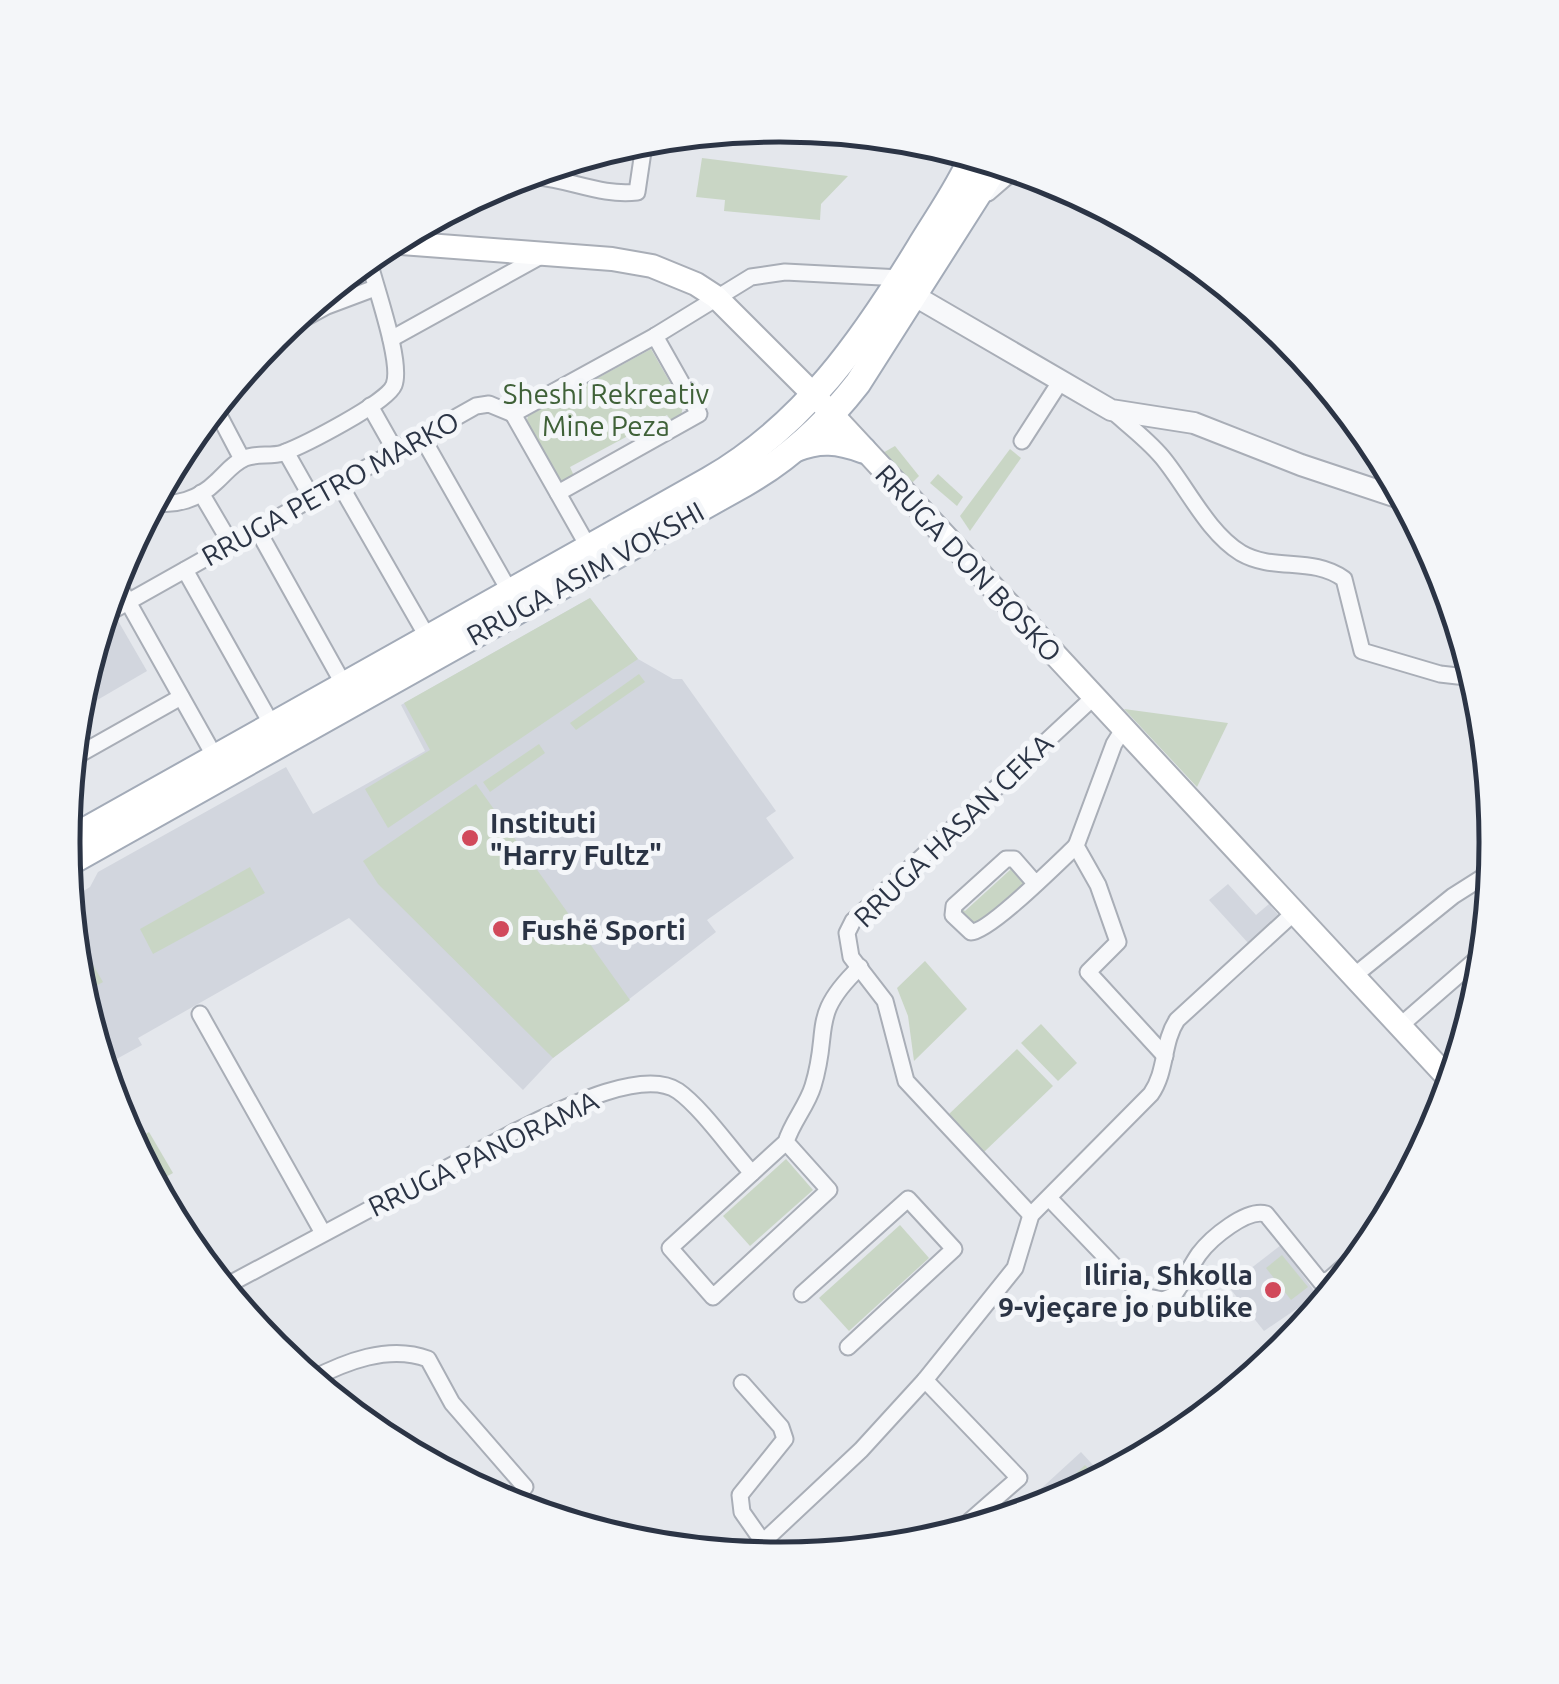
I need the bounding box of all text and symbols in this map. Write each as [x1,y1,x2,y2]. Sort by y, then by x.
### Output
park label: Sheshi Rekreativ Mine Peza [503,378,709,441]
street label: RRUGA PETRO MARKO [196,404,464,572]
street label: RRUGA DON BOSKO [870,458,1068,668]
street label: RRUGA ASIM VOKSHI [461,495,709,651]
street label: RRUGA HASAN CEKA [847,727,1059,933]
place label: Instituti "Harry Fultz" [490,807,662,870]
marker: Instituti "Harry Fultz" [459,827,481,849]
place label: Fushë Sporti [521,914,686,945]
marker: Fushë Sporti [490,918,512,940]
street label: RRUGA PANORAMA [363,1084,603,1222]
place label: Iliria, Shkolla 9-vjeçare jo publike [998,1259,1253,1323]
marker: Iliria, Shkolla 9-vjeçare jo publike [1262,1279,1284,1301]

